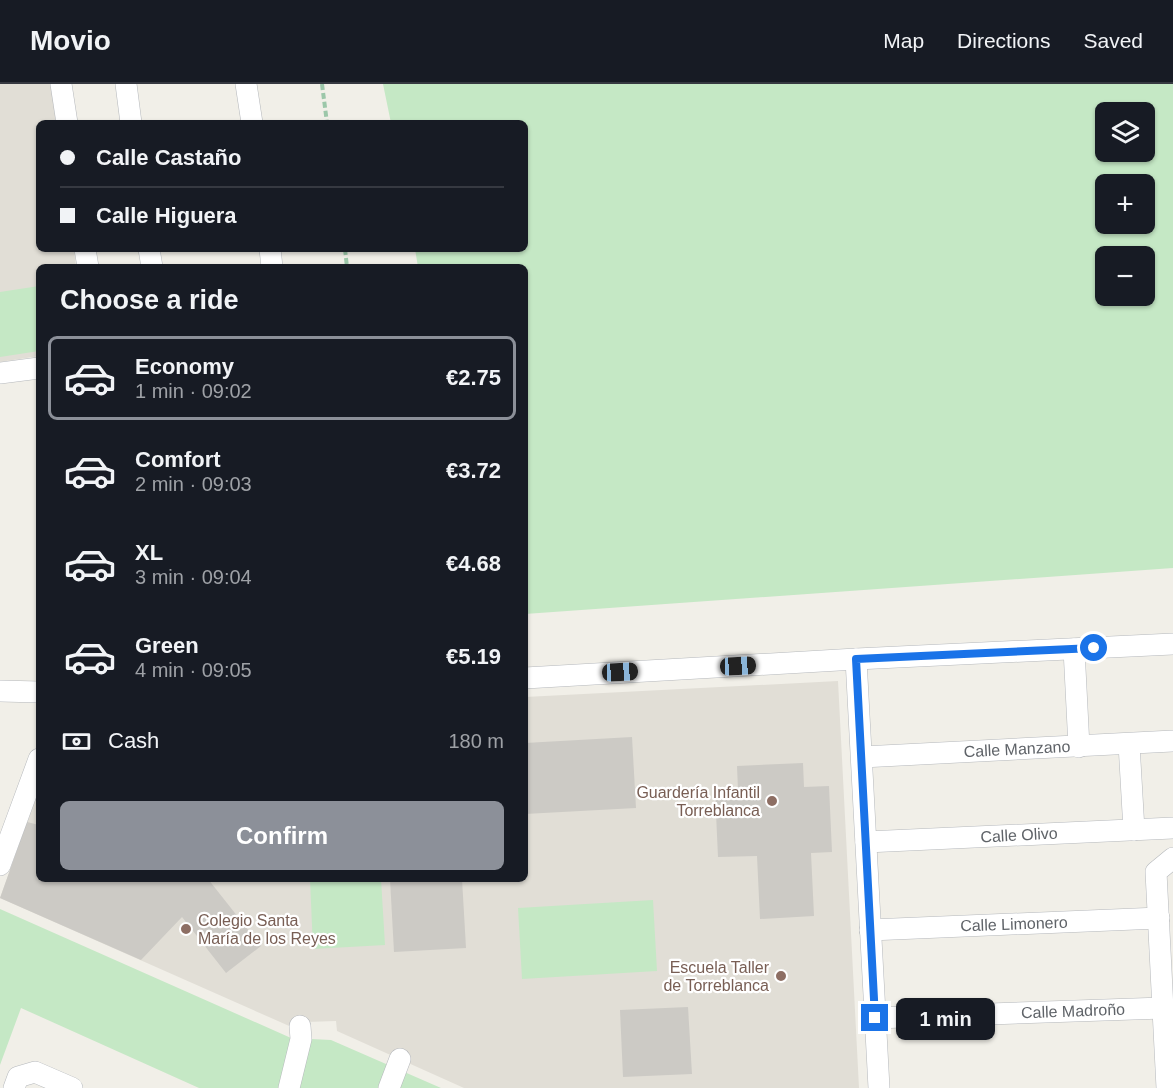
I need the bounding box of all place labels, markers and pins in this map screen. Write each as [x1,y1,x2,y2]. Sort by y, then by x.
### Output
place label: Guardería Infantil Torreblanca [636,784,760,819]
marker: Guardería Infantil Torreblanca [765,794,779,808]
place label: Colegio Santa María de los Reyes [198,912,336,947]
marker: Colegio Santa María de los Reyes [179,922,193,936]
place label: Escuela Taller de Torreblanca [663,959,770,994]
marker: Escuela Taller de Torreblanca [774,969,788,983]

